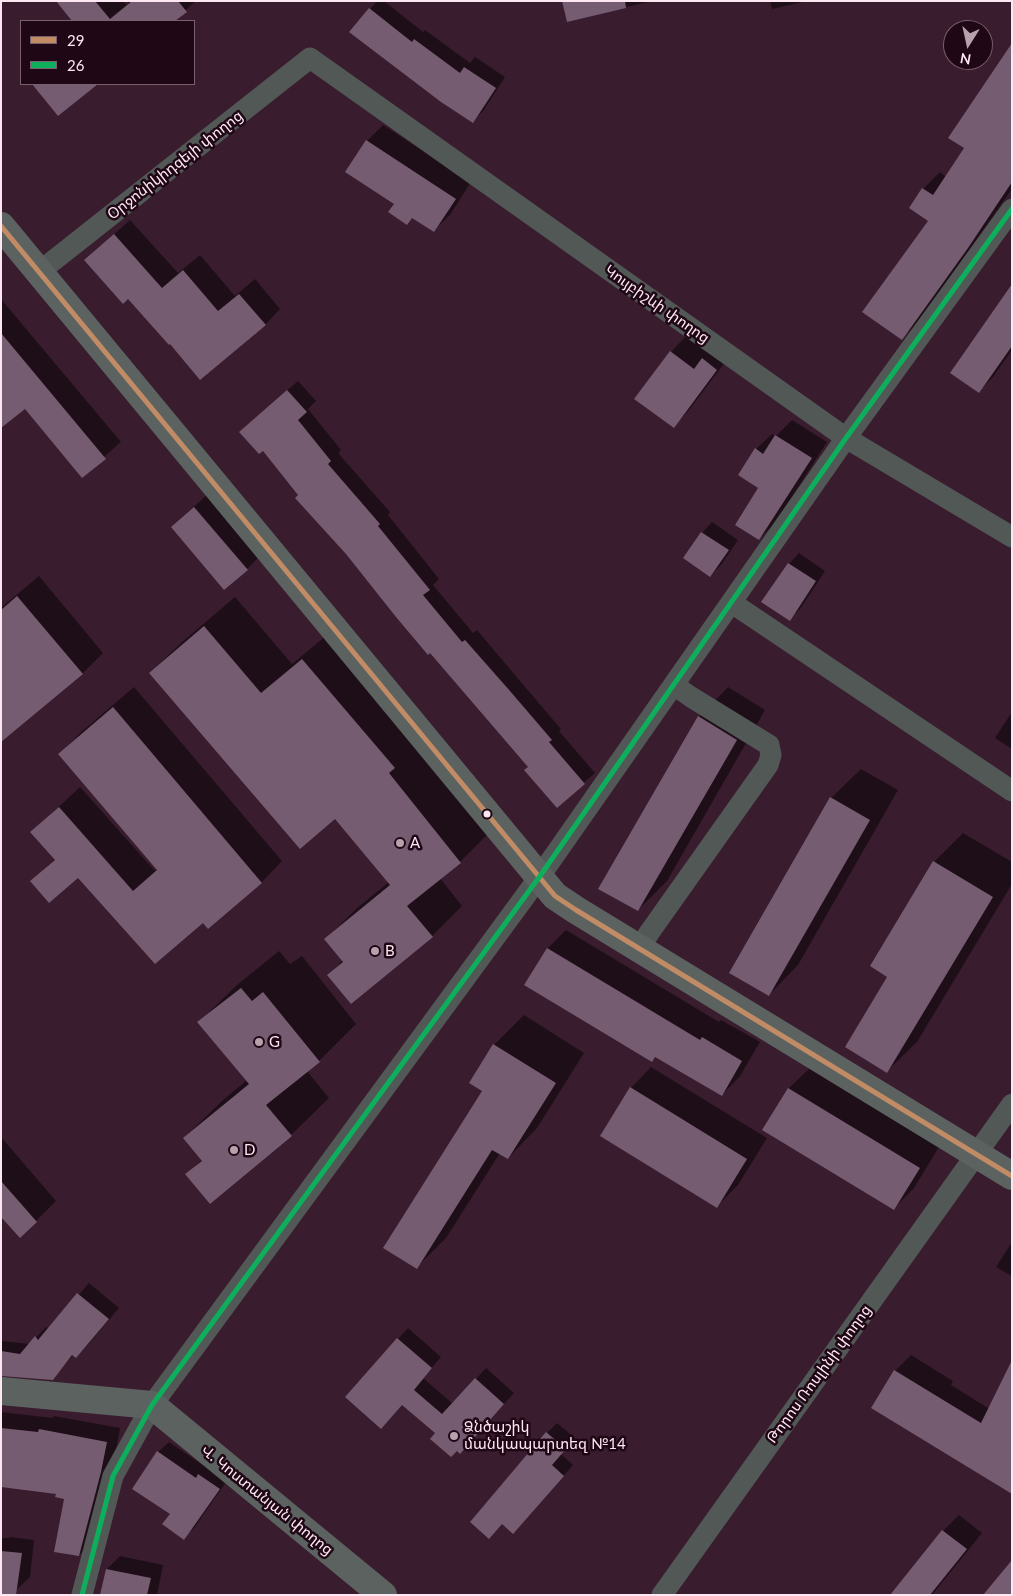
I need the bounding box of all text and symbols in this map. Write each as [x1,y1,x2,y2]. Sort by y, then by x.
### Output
legend [20,20,195,85]
north arrow [943,20,993,70]
text: 29 [67,31,84,49]
text: N [959,50,972,69]
text: 26 [67,56,84,74]
street label: Օրջոնիկիդզեյի փողոց [104,107,246,223]
street label: Կույբիշևի փողոց [601,261,713,347]
unlabelled marker [482,809,492,819]
place label: A [410,834,420,852]
marker: A [394,837,406,849]
place label: B [385,942,395,960]
marker: B [369,945,381,957]
place label: G [269,1033,280,1051]
marker: G [253,1036,265,1048]
place label: D [244,1141,255,1159]
marker: D [228,1144,240,1156]
street label: Թորոս Ռոսլինի փողոց [763,1301,875,1447]
place label: Ձնծաշիկ մանկապարտեզ №14 [464,1418,626,1453]
marker: Ձնծաշիկ մանկապարտեզ №14 [448,1430,460,1442]
street label: Վ. Կոստանյան փողոց [197,1441,337,1559]

